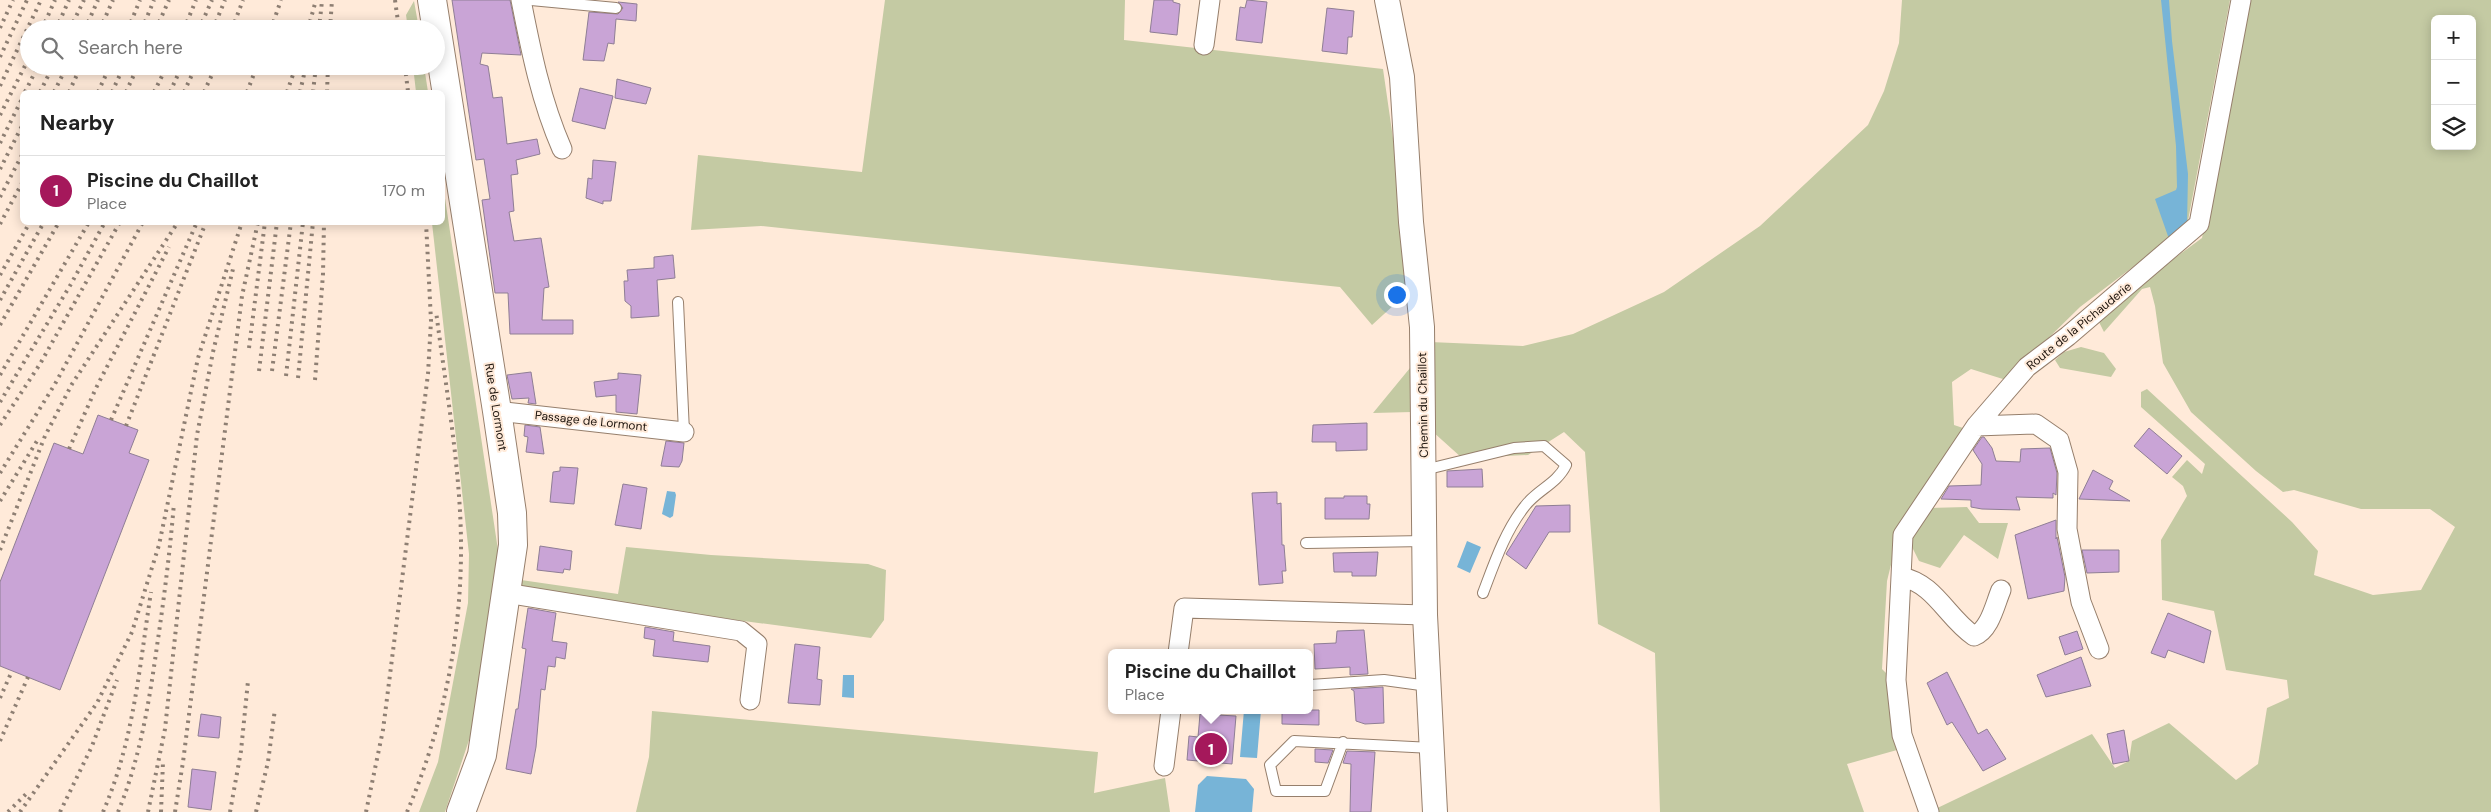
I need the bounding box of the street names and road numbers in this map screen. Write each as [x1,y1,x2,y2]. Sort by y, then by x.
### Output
street label: Route de la Pichauderie [2023,279,2135,373]
street label: Chemin du Chaillot [1414,352,1432,458]
street label: Rue de Lormont [481,362,511,452]
street label: Passage de Lormont [534,407,648,435]

